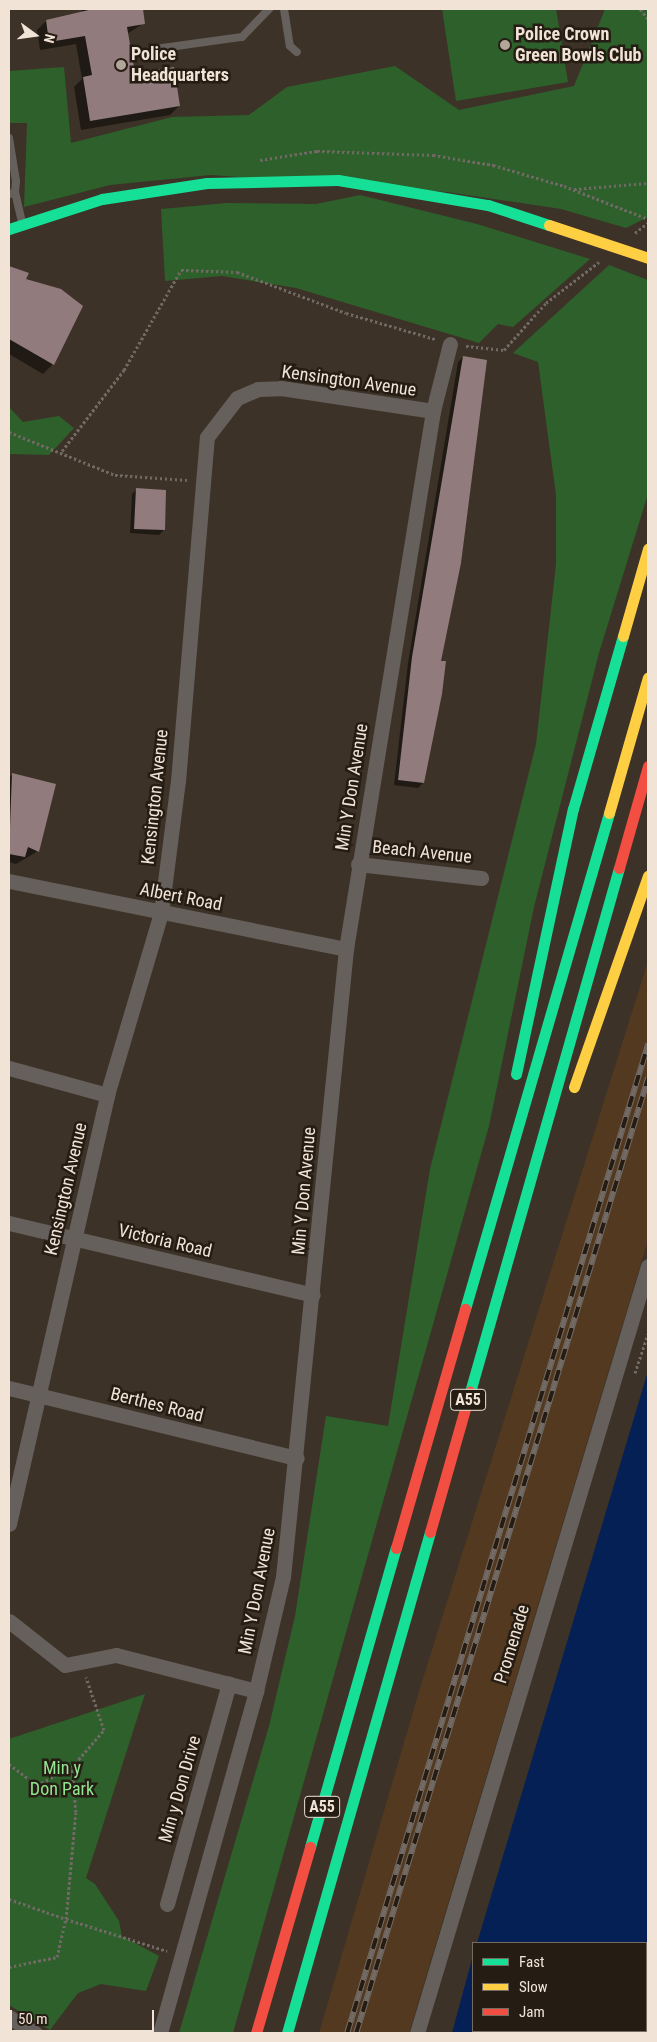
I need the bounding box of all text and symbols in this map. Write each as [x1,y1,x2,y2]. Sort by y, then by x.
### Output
north arrow [10,10,60,60]
place label: Police Crown Green Bowls Club [515,24,641,66]
text: N [41,33,58,45]
marker: Police Crown Green Bowls Club [499,39,511,51]
place label: Police Headquarters [131,44,229,86]
marker: Police Headquarters [115,59,127,71]
street label: Kensington Avenue [280,361,418,401]
street label: Min Y Don Avenue [331,722,373,852]
street label: Kensington Avenue [137,728,173,866]
street label: Beach Avenue [371,836,473,868]
street label: Albert Road [138,878,224,916]
street label: Kensington Avenue [40,1121,92,1257]
street label: Min Y Don Avenue [288,1126,320,1256]
street label: Victoria Road [116,1220,214,1262]
street label: Berthes Road [108,1383,206,1427]
road number: A55 [449,1386,487,1414]
street label: Min Y Don Avenue [234,1526,280,1656]
street label: Promenade [490,1602,534,1686]
street label: Min y Don Drive [154,1733,206,1845]
park label: Min y Don Park [30,1758,94,1800]
road number: A55 [303,1794,341,1820]
legend [472,1942,647,2032]
text: Fast [519,1953,544,1971]
text: Slow [519,1978,548,1996]
scale bar [12,2000,156,2032]
text: Jam [519,2003,545,2021]
text: 50 m [18,2010,48,2028]

